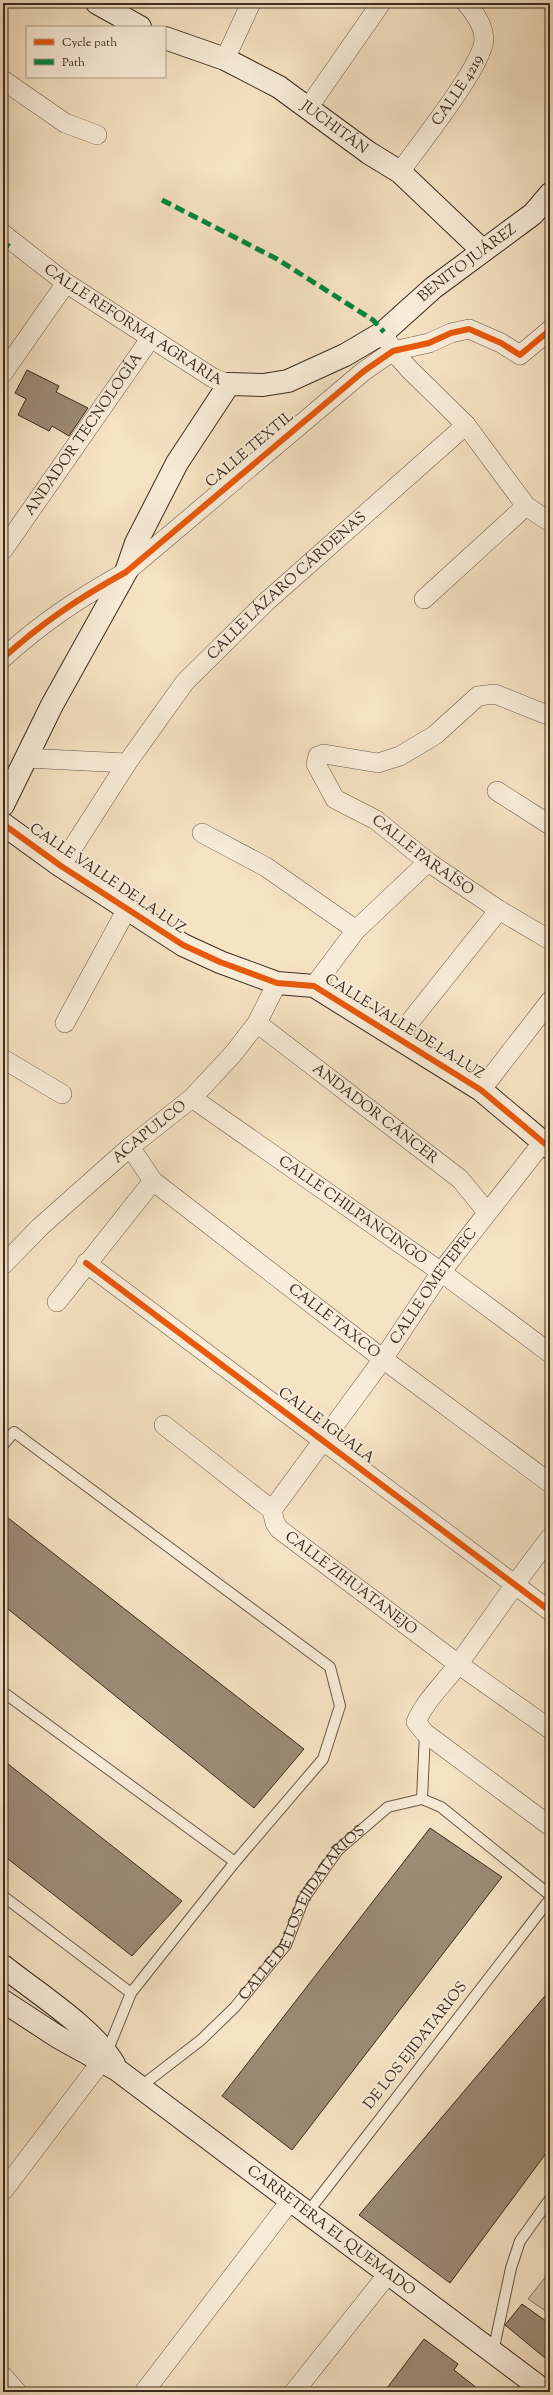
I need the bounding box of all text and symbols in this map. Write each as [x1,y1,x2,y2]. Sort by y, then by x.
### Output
legend [26,26,166,78]
text: Cycle path [62,34,117,52]
street label: CALLE 4219 [427,51,488,130]
text: Path [62,54,85,72]
street label: JUCHITÁN [295,95,372,159]
street label: BENITO JUÁREZ [413,219,521,307]
street label: CALLE REFORMA AGRARIA [39,259,225,391]
street label: ANDADOR TECNOLOGÍA [20,349,148,520]
street label: CALLE TEXTIL [201,407,299,493]
street label: CALLE LÁZARO CÁRDENAS [202,507,371,665]
street label: CALLE PARAÍSO [367,810,478,901]
street label: CALLE VALLE DE LA LUZ [25,819,190,940]
street label: CALLE VALLE DE LA LUZ [320,969,488,1085]
street label: ANDADOR CÁNCER [308,1059,443,1169]
street label: ACAPULCO [108,1096,191,1168]
street label: CALLE CHILPANCINGO [274,1151,432,1270]
street label: CALLE OMETEPEC [385,1224,482,1349]
street label: CALLE TAXCO [284,1279,385,1364]
street label: CALLE IGUALA [273,1383,379,1469]
street label: CALLE ZIHUATANEJO [280,1526,422,1640]
street label: CALLE DE LOS EJIDATARIOS [234,1821,370,2005]
street label: DE LOS EJIDATARIOS [359,1978,473,2114]
street label: CARRETERA EL QUEMADO [242,2160,420,2301]

